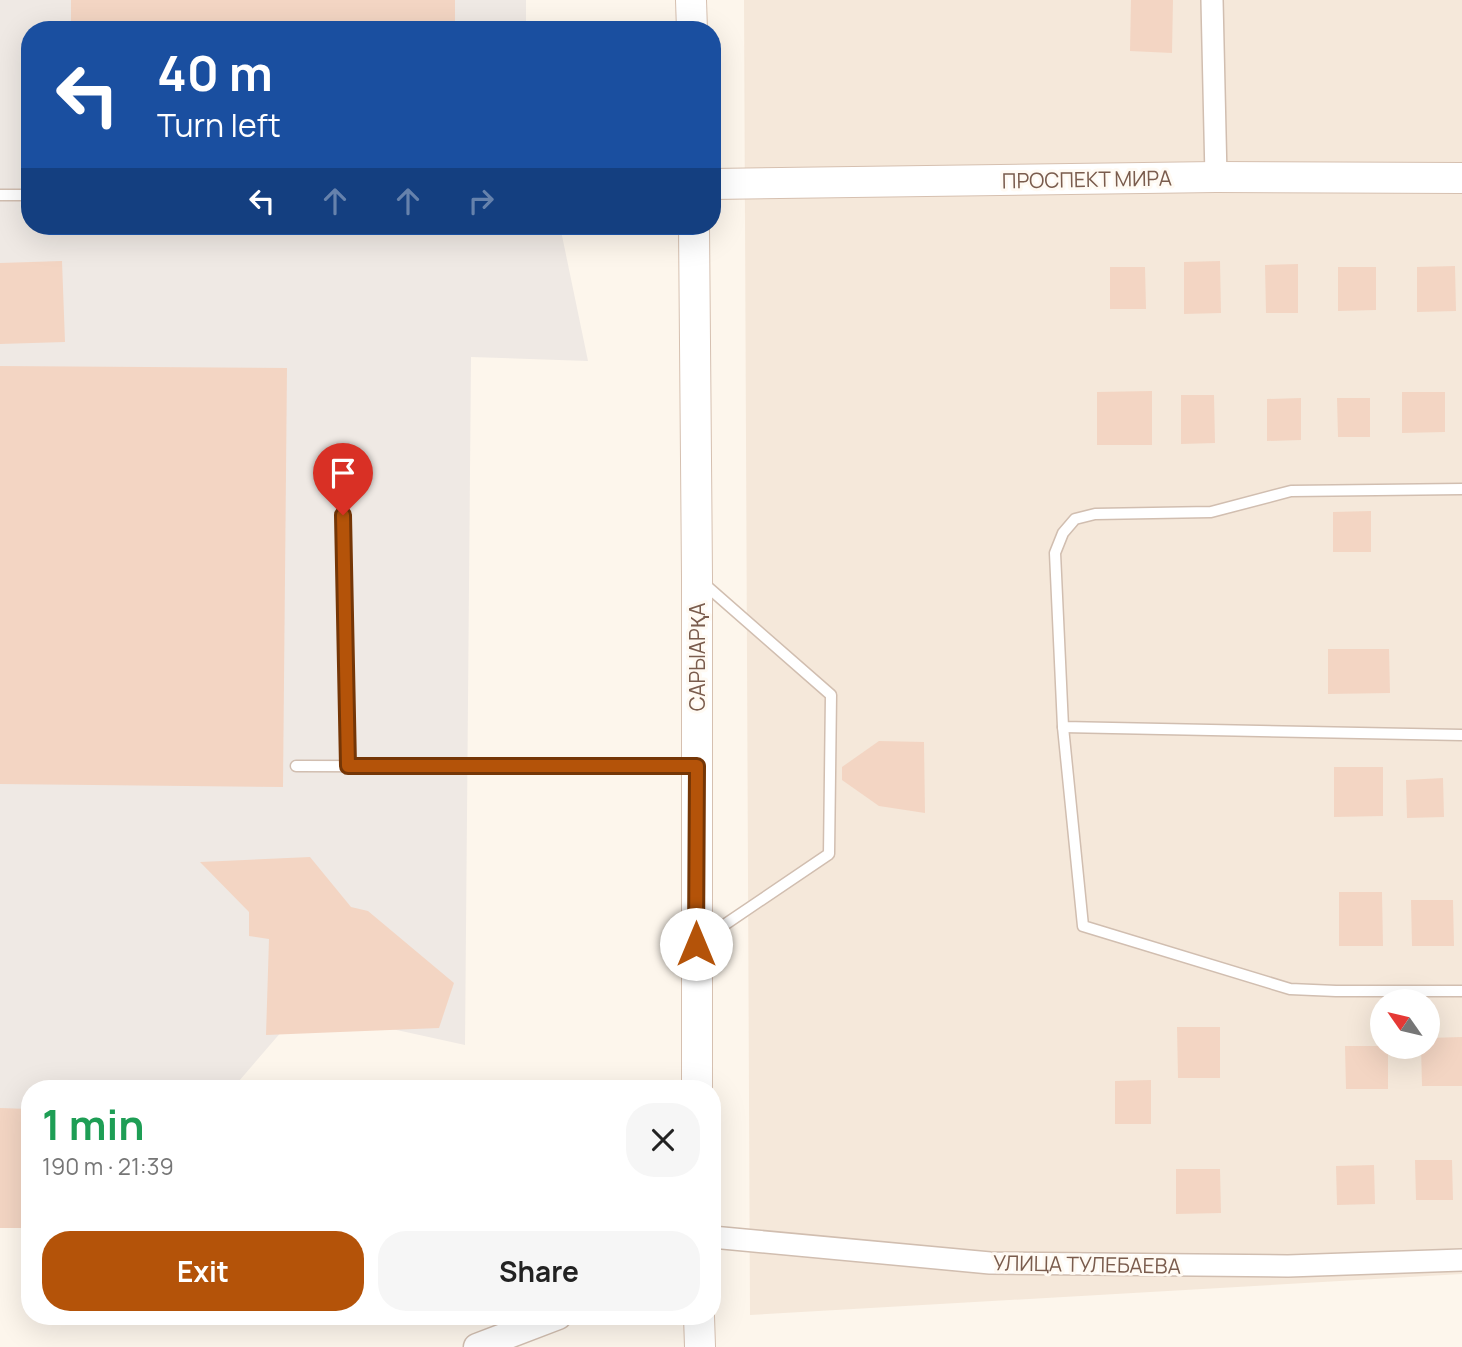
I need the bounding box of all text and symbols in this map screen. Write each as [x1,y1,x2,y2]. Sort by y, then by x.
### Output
text: 40 m [157,39,273,106]
icon: left [42,49,133,140]
text: Turn left [157,103,281,147]
street label: ПРОСПЕКТ МИРА [1002,164,1172,194]
icon: left [243,182,281,220]
icon: ahead [316,182,354,220]
icon: ahead [389,182,427,220]
icon: right [462,182,500,220]
pin [313,443,373,515]
icon: arrive [324,454,362,492]
street label: САРЫАРҚА [683,603,711,711]
position arrow [659,907,733,981]
north arrow [1370,989,1440,1059]
map controls [1370,989,1440,1059]
text: 1 min [42,1095,145,1153]
button: close [626,1103,700,1177]
text: 190 m · 21:39 [42,1150,174,1182]
button: Exit [42,1231,364,1311]
button: Share [378,1231,700,1311]
street label: УЛИЦА ТУЛЕБАЕВА [993,1248,1181,1280]

